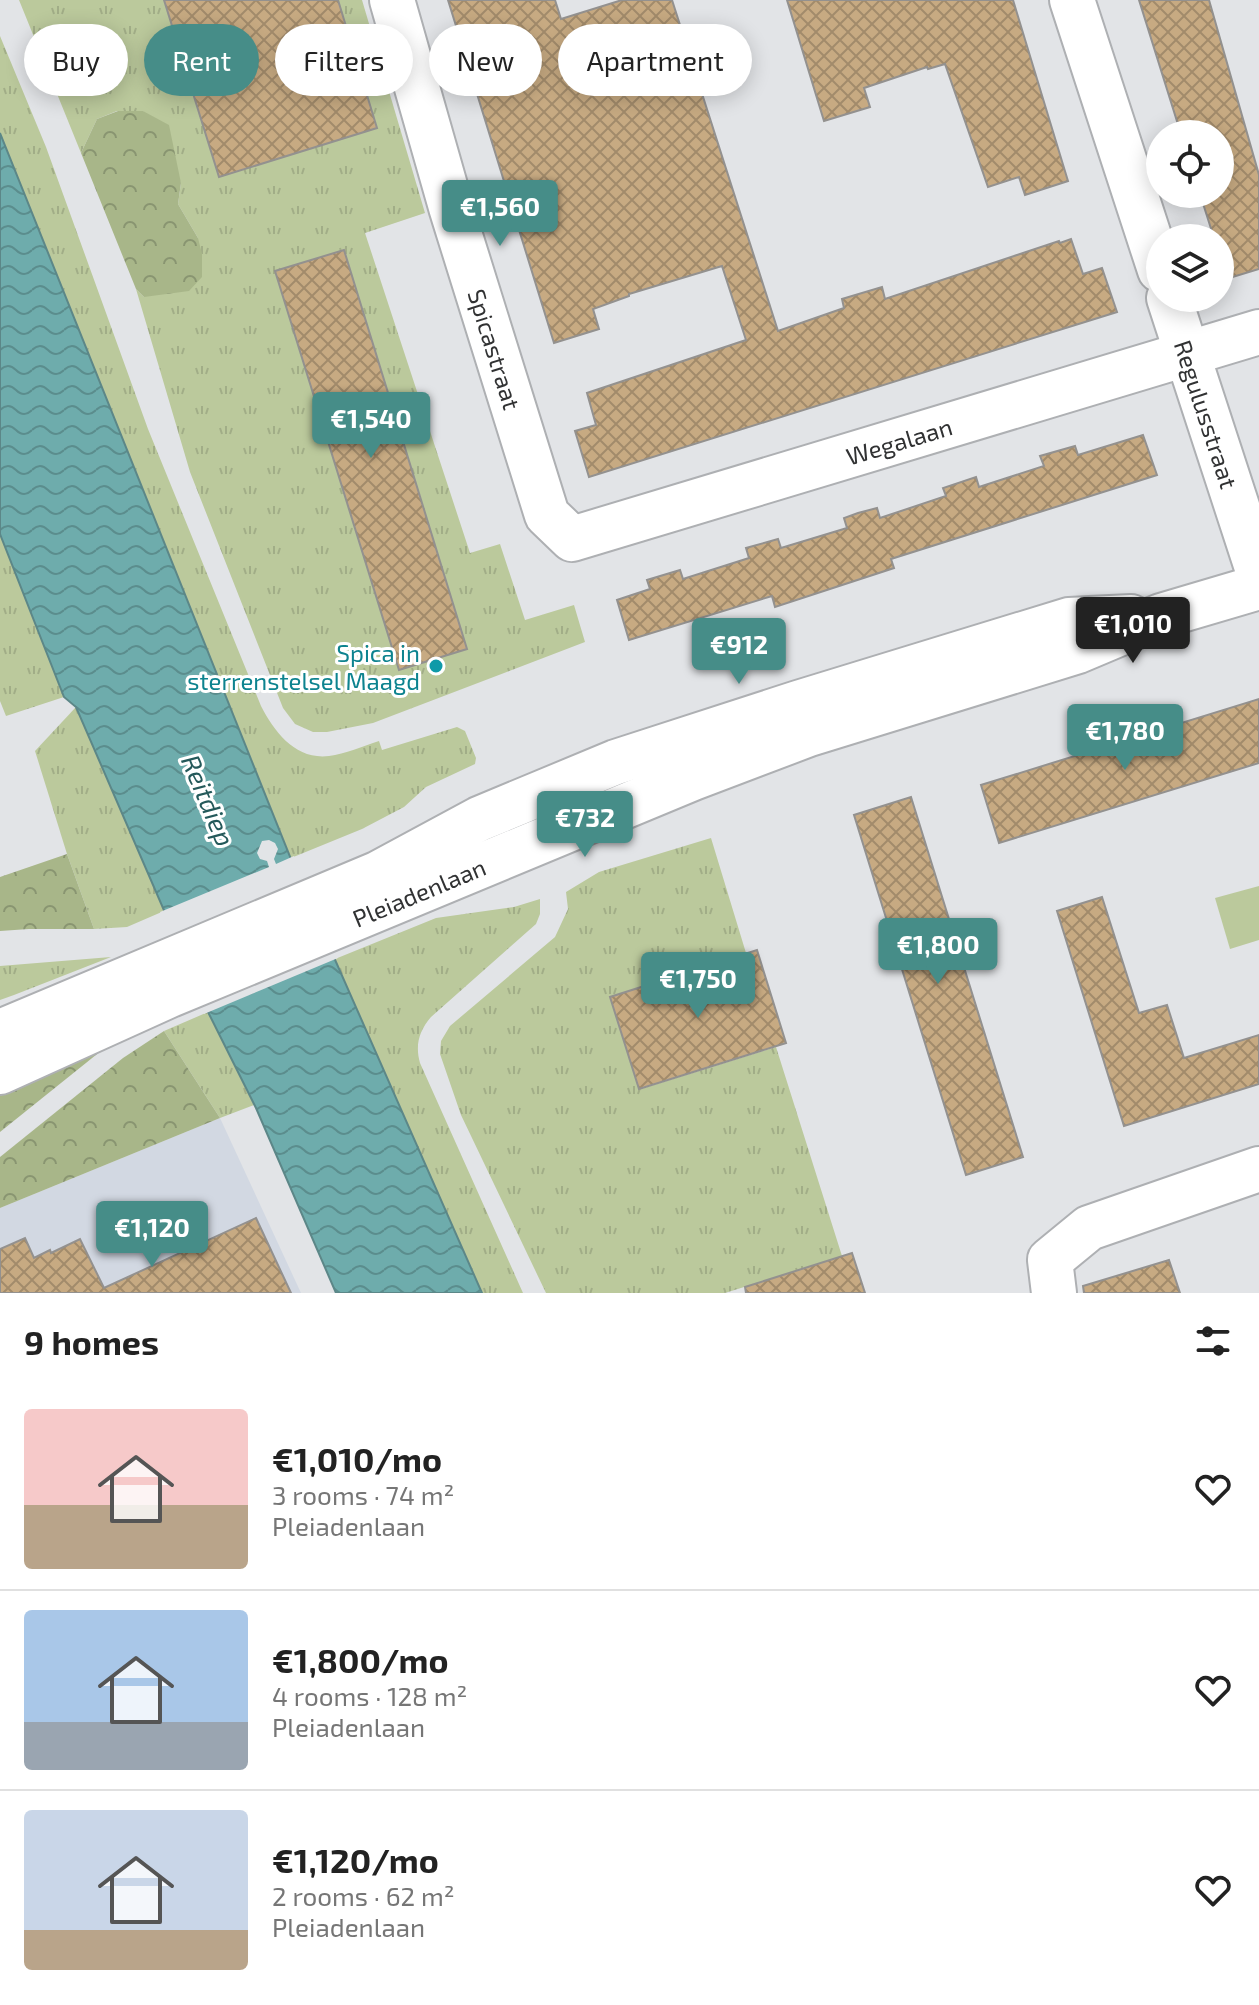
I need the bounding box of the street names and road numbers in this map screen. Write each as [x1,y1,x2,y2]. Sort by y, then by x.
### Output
street label: Spicastraat [463,285,528,413]
street label: Regulusstraat [1169,336,1245,492]
street label: Wegalaan [843,411,955,470]
street label: Pleiadenlaan [348,851,490,932]

